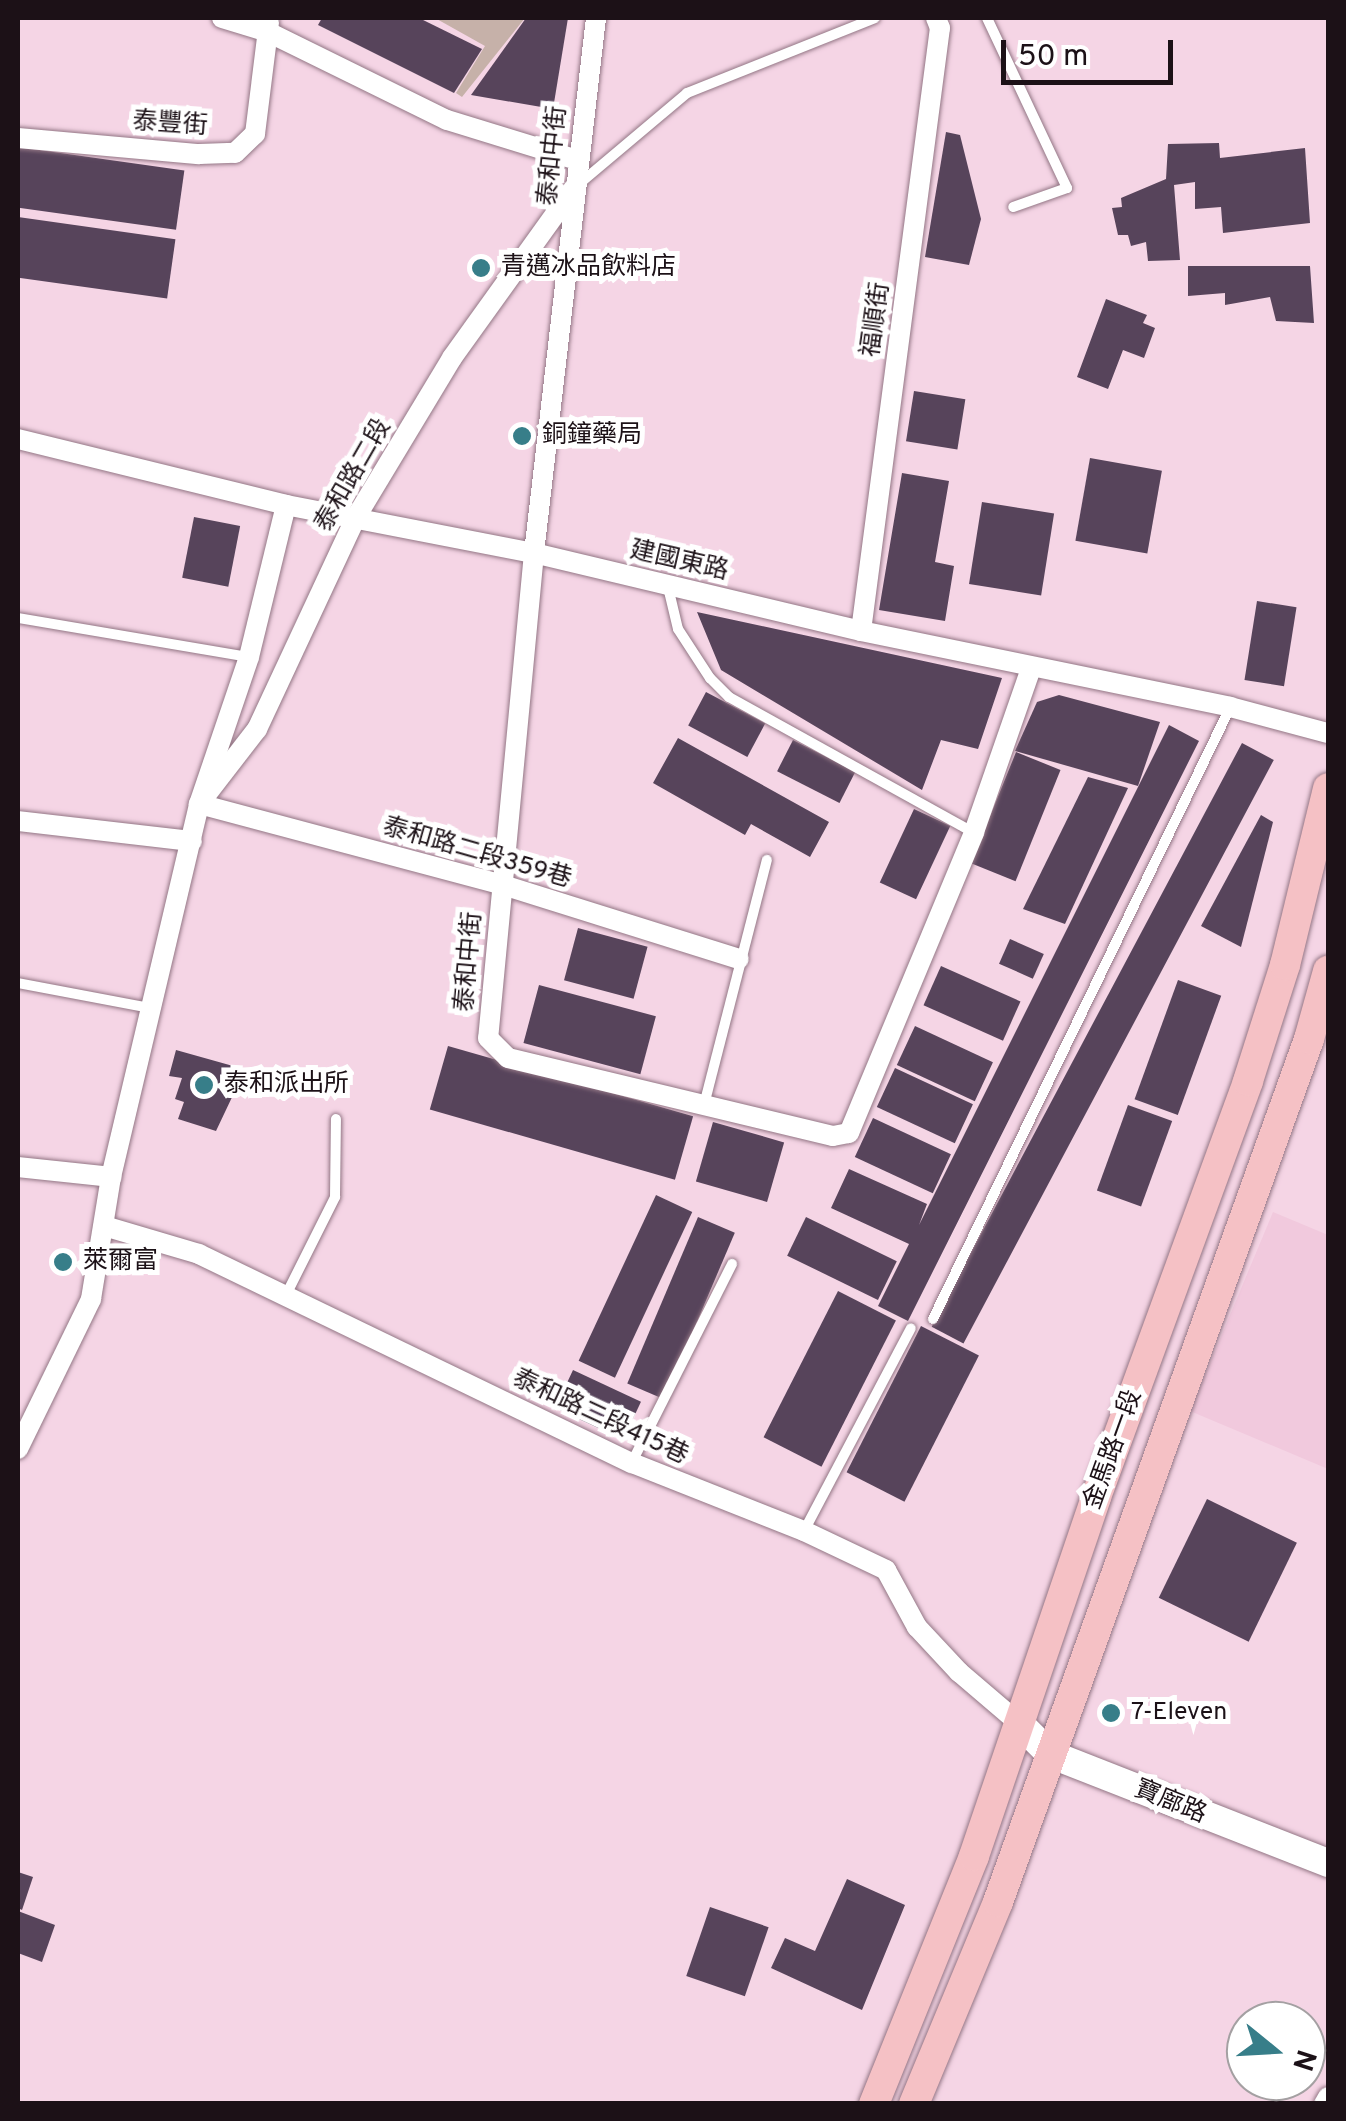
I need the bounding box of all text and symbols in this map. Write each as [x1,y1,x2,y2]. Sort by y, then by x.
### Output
scale bar [1006,20,1178,82]
text: 50 m [1018,39,1088,76]
street label: 泰和中街 [534,105,574,207]
street label: 泰豐街 [132,107,208,143]
place label: 青邁冰品飲料店 [501,253,676,283]
marker: 青邁冰品飲料店 [470,257,492,279]
street label: 福順街 [857,281,897,359]
street label: 泰和路二段 [310,414,398,538]
place label: 銅鐘藥局 [542,421,642,451]
marker: 銅鐘藥局 [511,425,533,447]
street label: 建國東路 [627,536,731,588]
street label: 泰和路二段359巷 [379,813,575,895]
street label: 泰和中街 [451,911,489,1013]
place label: 泰和派出所 [224,1070,349,1100]
marker: 泰和派出所 [193,1074,215,1096]
place label: 萊爾富 [83,1247,158,1277]
marker: 萊爾富 [52,1251,74,1273]
street label: 泰和路二段415巷 [507,1364,693,1472]
street label: 金馬路一段 [1079,1386,1149,1514]
place label: 7-Eleven [1131,1698,1227,1728]
marker: 7-Eleven [1100,1702,1122,1724]
street label: 寶廍路 [1130,1775,1210,1831]
north arrow [1226,2001,1326,2101]
text: N [1282,2045,1323,2075]

